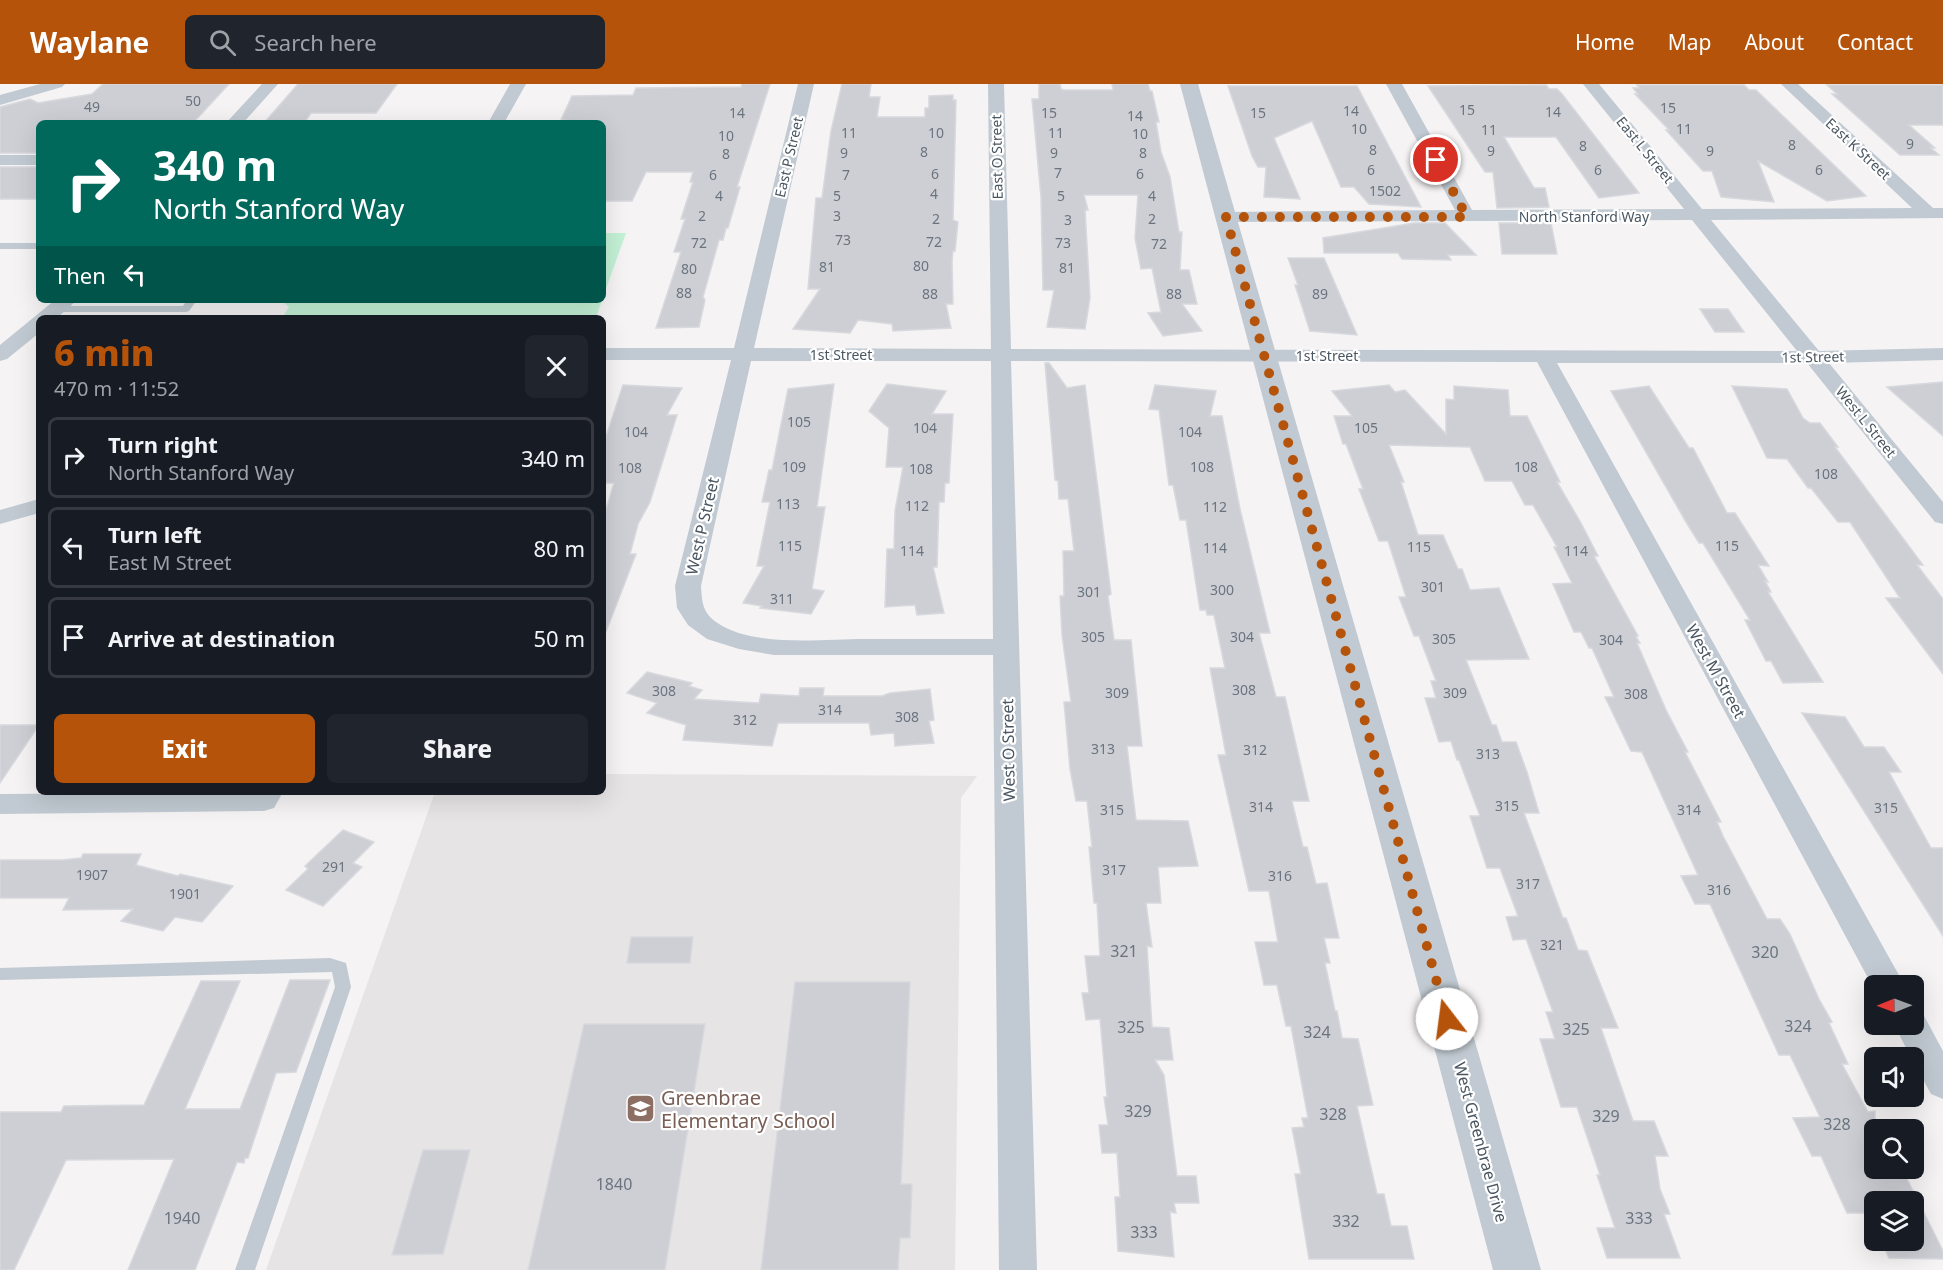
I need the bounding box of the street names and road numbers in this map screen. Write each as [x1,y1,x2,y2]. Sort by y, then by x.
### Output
street label: East L Street [1612,112,1678,187]
street label: East O Street [986,114,1007,200]
street label: East K Street [1822,114,1895,184]
street label: East P Street [770,115,807,199]
street label: North Stanford Way [1519,207,1650,226]
street label: 1st Street [810,345,872,364]
street label: 1st Street [1296,346,1358,365]
street label: 1st Street [1782,346,1844,367]
street label: West L Street [1832,382,1901,461]
street label: West P Street [680,475,724,577]
street label: West M Street [1681,620,1751,722]
street label: West O Street [996,698,1020,801]
street label: West Greenbrae Drive [1449,1060,1513,1224]

